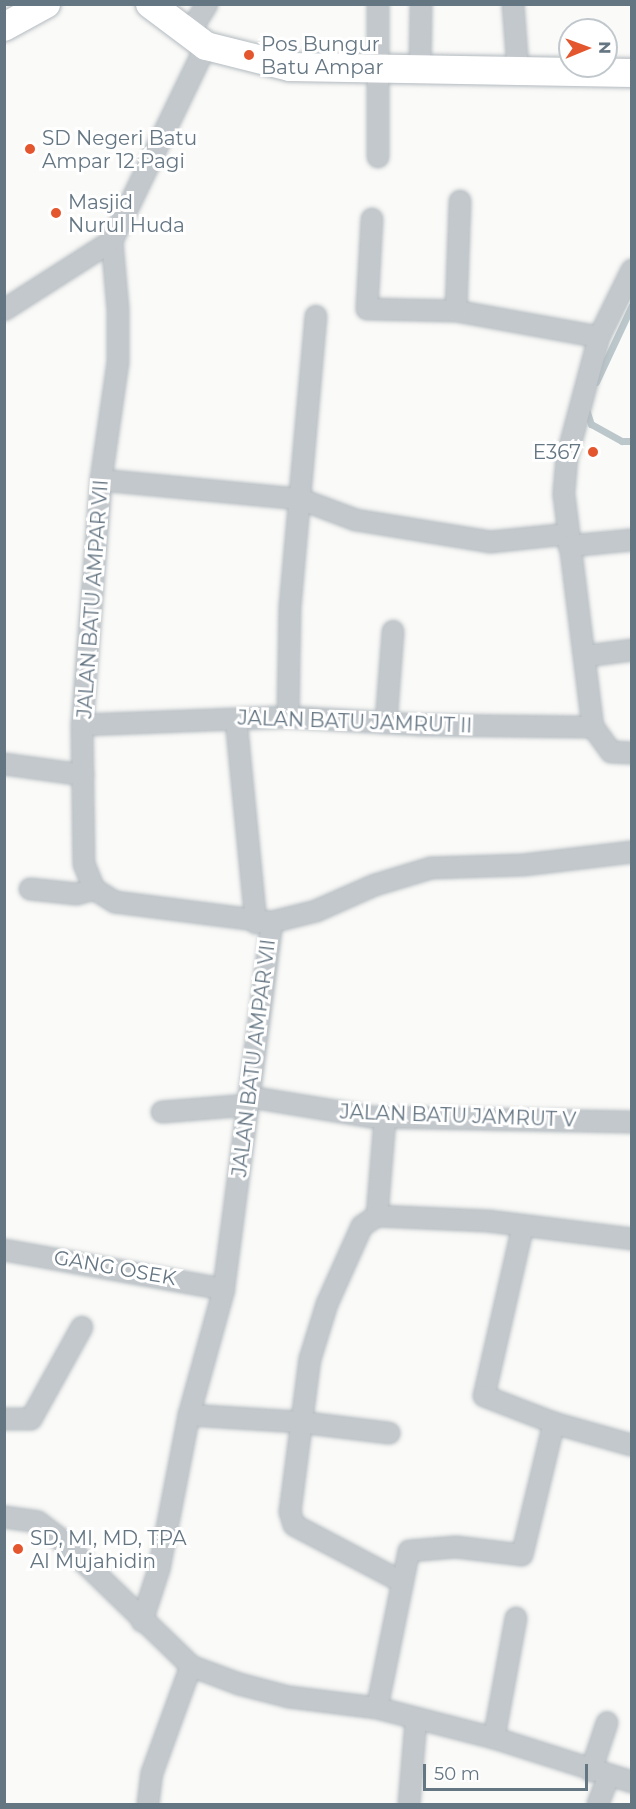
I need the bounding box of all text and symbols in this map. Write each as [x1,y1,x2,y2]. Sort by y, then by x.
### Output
north arrow [558,18,618,78]
place label: Pos Bungur Batu Ampar [261,32,384,79]
text: N [595,41,614,54]
marker: Pos Bungur Batu Ampar [242,48,256,62]
place label: SD Negeri Batu Ampar 12 Pagi [42,126,197,173]
marker: SD Negeri Batu Ampar 12 Pagi [23,142,37,156]
place label: Masjid Nurul Huda [68,190,185,237]
marker: Masjid Nurul Huda [49,206,63,220]
place label: E367 [533,440,581,464]
marker: E367 [586,445,600,459]
street label: JALAN BATU AMPAR VII [73,479,113,719]
street label: JALAN BATU JAMRUT II [237,706,473,738]
street label: JALAN BATU AMPAR VII [228,938,280,1178]
street label: JALAN BATU JAMRUT V [339,1100,577,1132]
street label: GANG OSEK [52,1245,178,1291]
place label: SD, MI, MD, TPA Al Mujahidin [30,1526,186,1573]
marker: SD, MI, MD, TPA Al Mujahidin [11,1542,25,1556]
scale bar [426,1752,591,1790]
text: 50 m [434,1763,480,1785]

